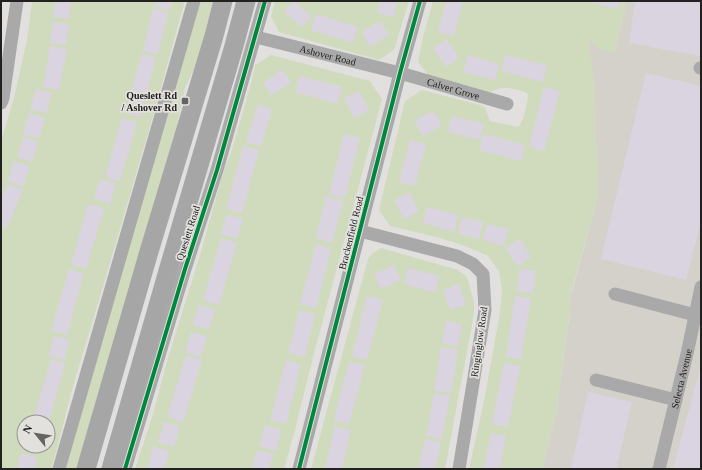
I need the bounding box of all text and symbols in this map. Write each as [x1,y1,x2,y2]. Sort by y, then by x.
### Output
street label: Ashover Road [299,43,357,67]
street label: Calver Grove [426,76,481,101]
place label: Queslett Rd / Ashover Rd [121,90,177,113]
marker: Queslett Rd / Ashover Rd [180,96,190,106]
street label: Brackenfield Road [337,195,365,271]
street label: Queslett Road [174,204,202,262]
street label: Ringinglow Road [469,306,489,378]
street label: Selecta Avenue [668,347,694,410]
north arrow [16,414,56,454]
text: N [20,423,35,435]

